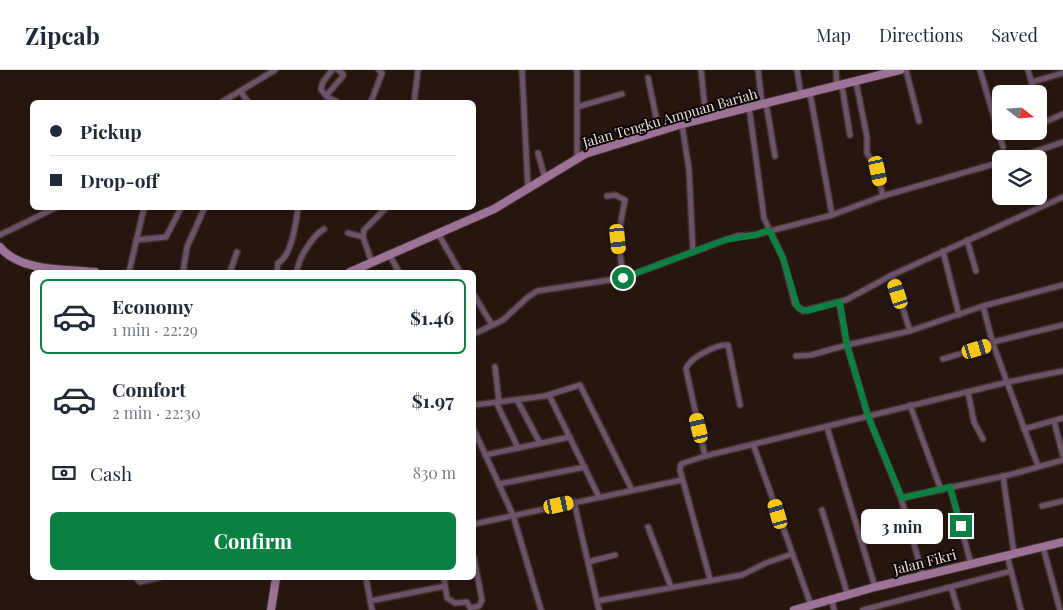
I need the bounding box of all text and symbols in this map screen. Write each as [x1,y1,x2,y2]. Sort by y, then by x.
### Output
text: Zipcab [25,19,100,51]
text: Map [816,23,851,47]
text: Directions [879,23,963,47]
text: Saved [991,23,1038,47]
street label: Jalan Tengku Ampuan Bariah [579,83,760,152]
north arrow [992,85,1048,140]
map controls [992,85,1047,205]
text: Pickup [80,118,142,144]
button: layers [992,150,1047,205]
car [867,155,888,187]
text: Drop-off [80,167,158,193]
car [608,223,627,255]
route start [612,267,634,289]
car [886,277,909,311]
text: Economy [112,293,193,319]
icon: car [52,294,97,339]
text: $1.46 [410,304,454,330]
text: 1 min · 22:29 [112,319,198,340]
car [960,337,993,361]
text: Comfort [112,376,186,402]
icon: car [52,377,97,422]
text: $1.97 [412,387,454,413]
text: 2 min · 22:30 [112,402,201,423]
car [688,412,709,444]
icon: cash [50,459,78,487]
text: Cash [90,460,132,486]
text: 830 m [413,462,456,483]
car [542,495,575,515]
car [766,498,789,530]
callout: 3 min [861,508,944,544]
button: Confirm [50,512,456,570]
route end [950,515,972,537]
text: 3 min [882,516,922,537]
street label: Jalan Fikri [890,545,958,579]

